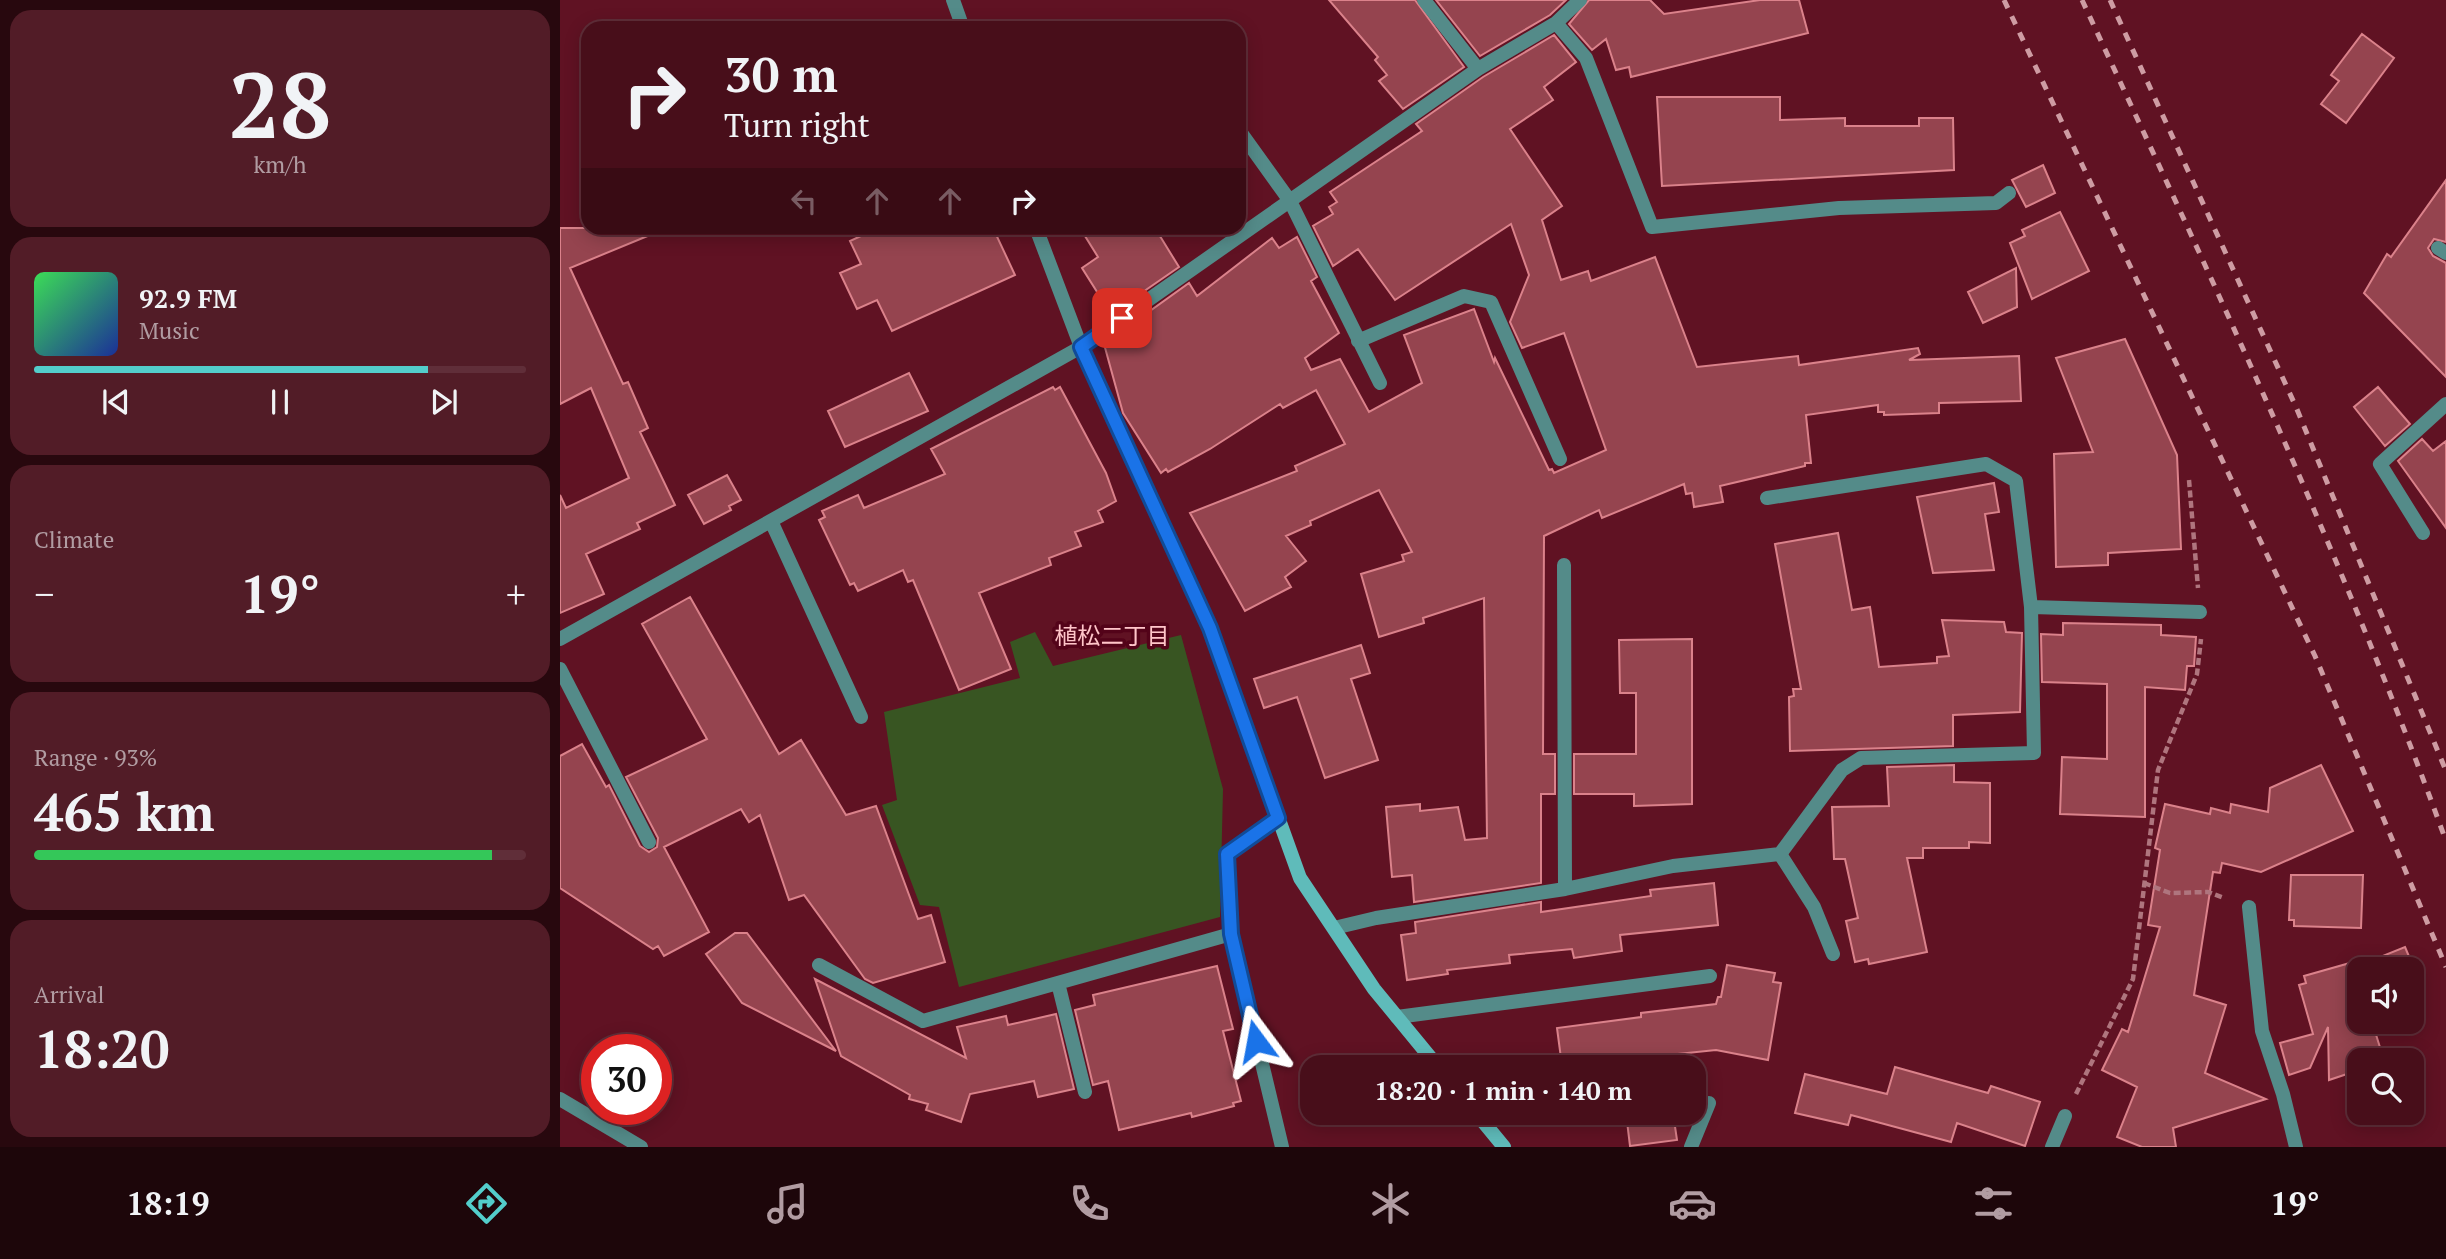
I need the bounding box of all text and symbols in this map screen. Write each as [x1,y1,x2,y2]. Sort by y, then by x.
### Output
text: 30 m [724,41,838,106]
text: 28 [229,43,331,164]
icon: right [609,49,700,140]
text: Turn right [724,104,870,146]
text: km/h [253,149,307,180]
icon: left [785,182,823,220]
icon: ahead [858,182,896,220]
icon: ahead [931,182,969,220]
icon: right [1004,182,1042,220]
text: 92.9 FM [139,281,237,315]
pin [1092,288,1152,348]
icon: arrive [1103,299,1141,337]
text: Music [139,315,200,346]
icon: previous [97,383,135,421]
icon: pause [261,383,299,421]
icon: next [425,383,463,421]
text: Climate [34,524,114,555]
text: 19° [240,559,320,628]
text: − [34,569,54,619]
text: + [506,569,526,619]
district label: 植松二丁目 [1055,620,1170,651]
text: Range · 93% [34,742,157,773]
text: 465 km [34,777,215,846]
map controls [2347,957,2424,1125]
button: sound [2347,957,2424,1034]
text: Arrival [34,979,105,1010]
position arrow [1219,1004,1293,1078]
text: 18:20 [34,1014,169,1083]
speed limit sign: 30 [581,1034,672,1125]
button: search [2347,1048,2424,1125]
text: 18:20 · 1 min · 140 m [1374,1073,1632,1107]
icon: directions [462,1179,511,1228]
icon: music [763,1179,812,1228]
icon: phone [1065,1179,1114,1228]
icon: climate [1366,1179,1415,1228]
icon: car [1668,1179,1717,1228]
icon: filters [1969,1179,2018,1228]
text: 18:19 [126,1182,210,1224]
text: 19° [2270,1182,2320,1224]

